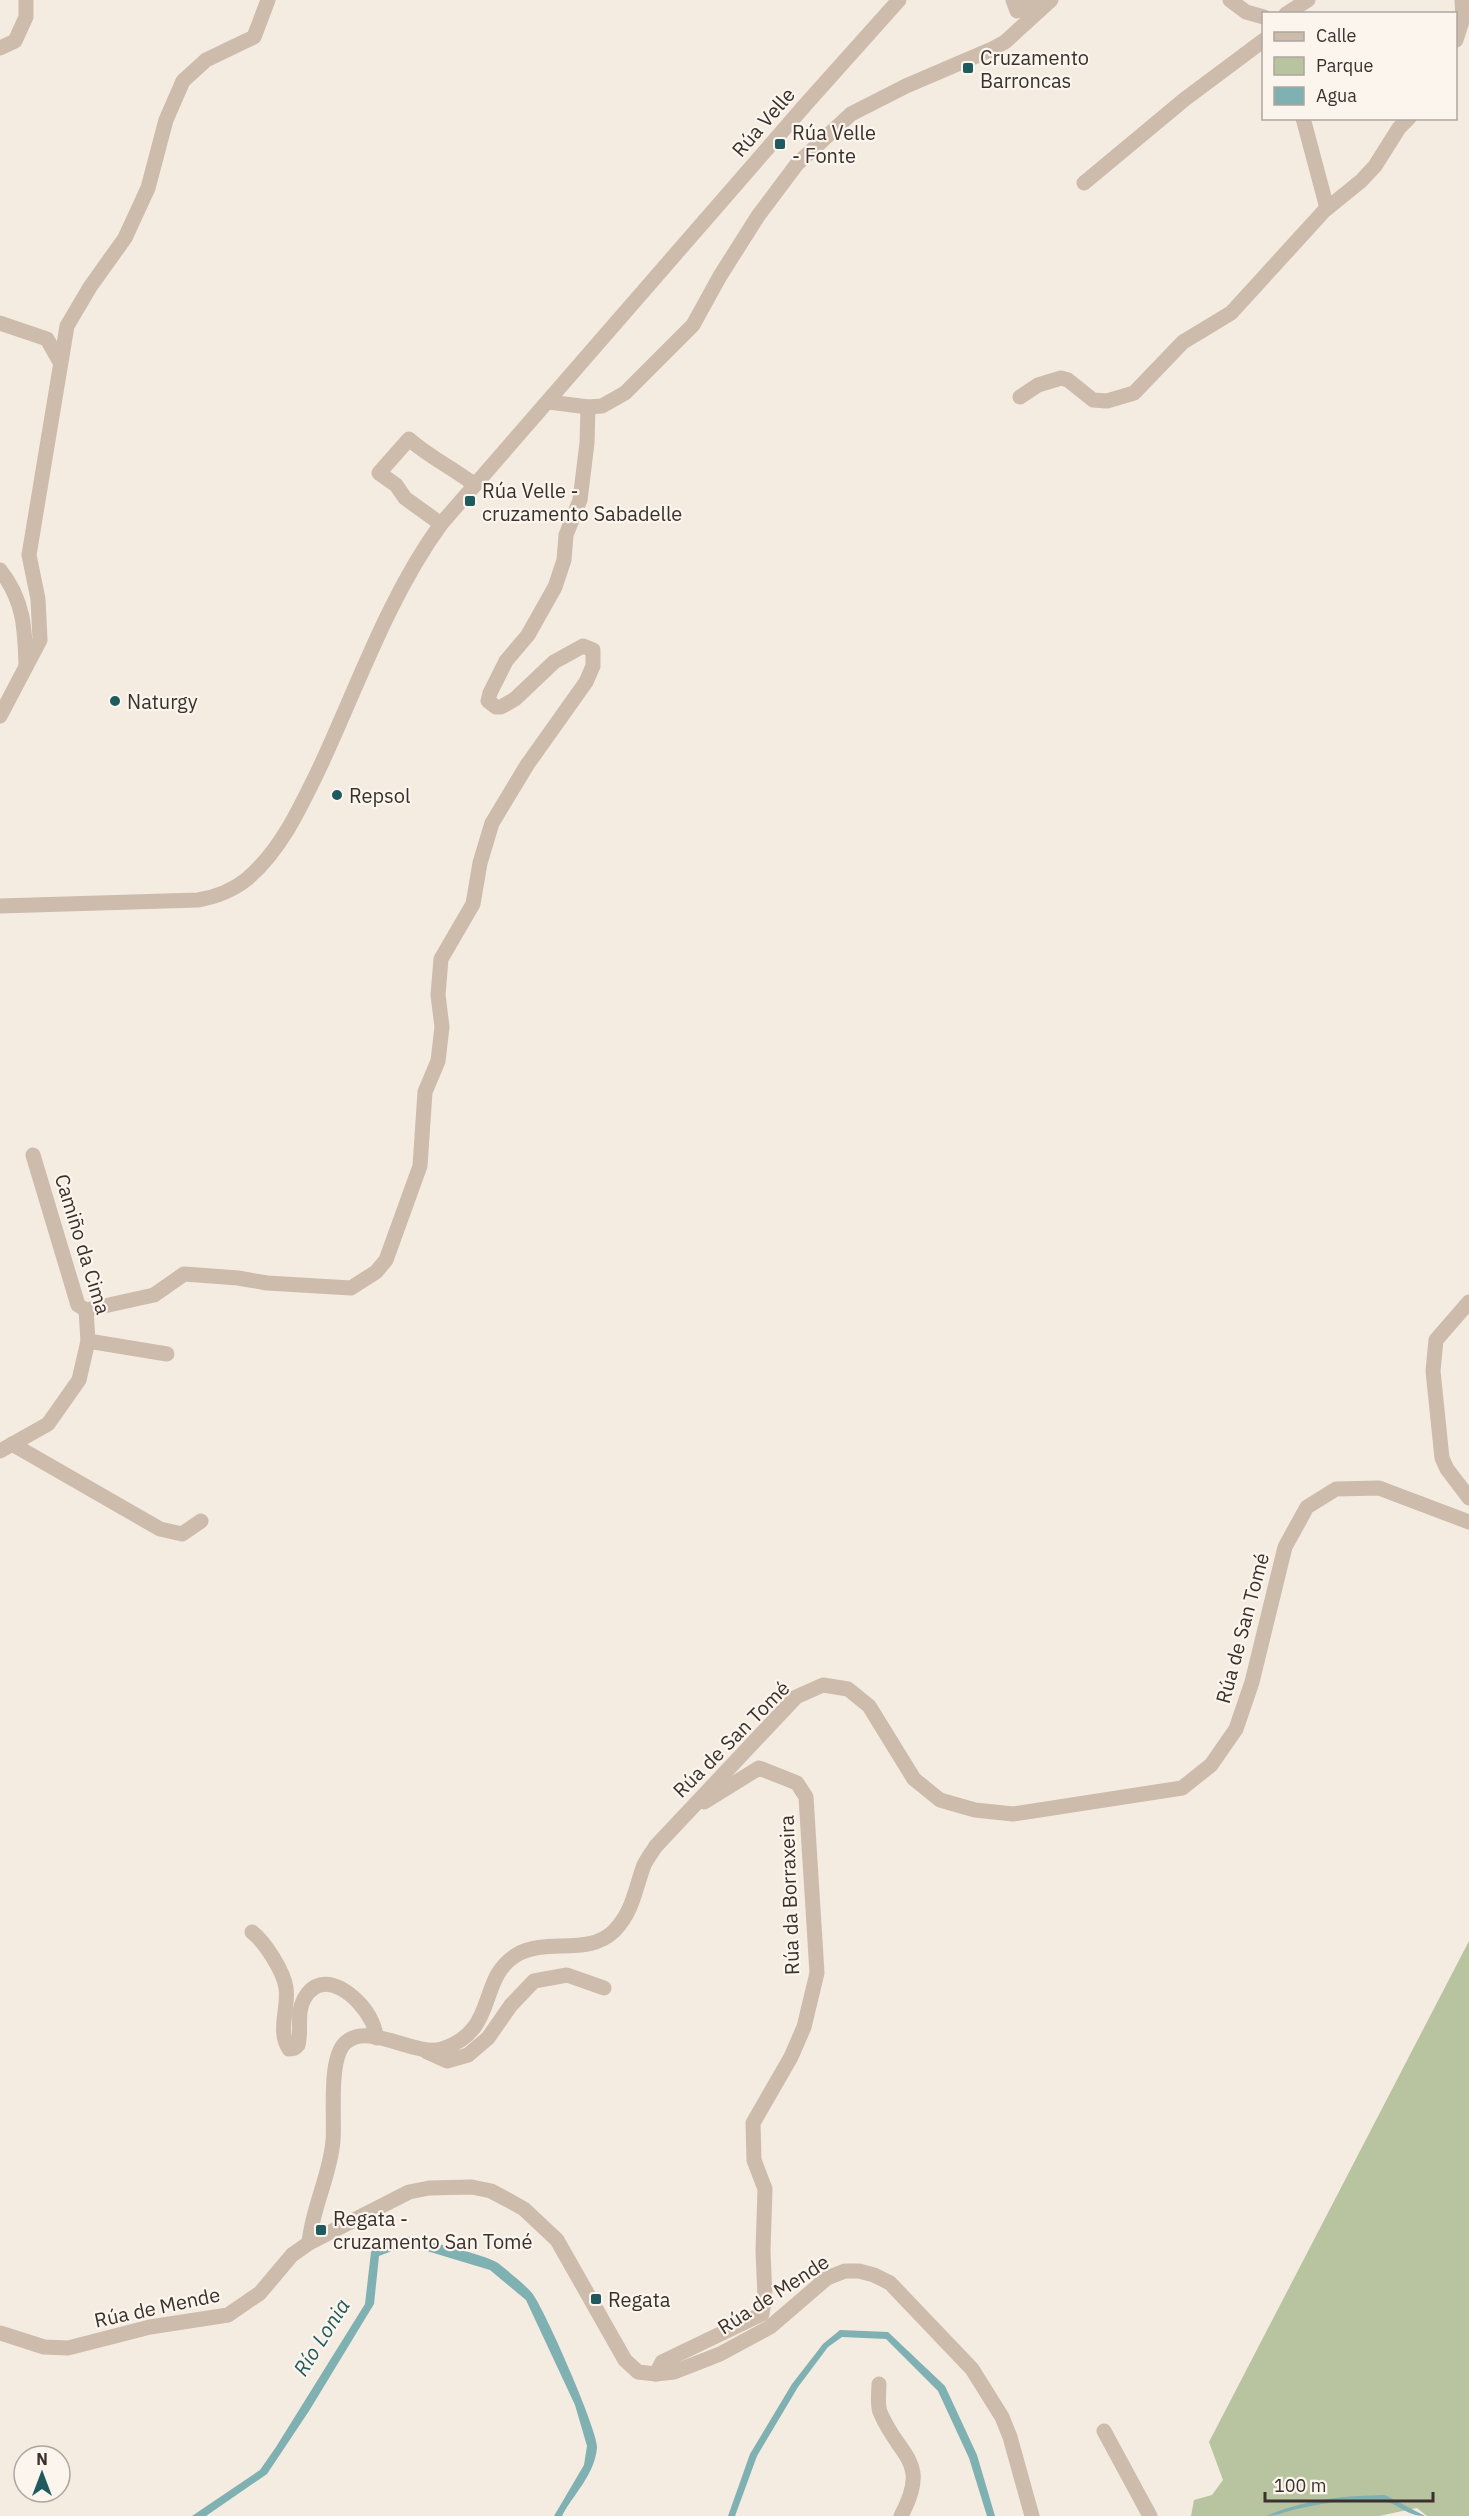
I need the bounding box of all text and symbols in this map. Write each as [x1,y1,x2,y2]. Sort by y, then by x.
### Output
legend [1262,12,1457,120]
text: Calle [1316,24,1356,47]
place label: Cruzamento Barroncas [980,44,1089,94]
text: Parque [1316,54,1374,77]
marker: Cruzamento Barroncas [961,61,975,75]
street label: Rúa Velle [725,81,801,163]
text: Agua [1316,84,1357,107]
place label: Rúa Velle - Fonte [792,119,876,169]
marker: Rúa Velle - Fonte [773,137,787,151]
place label: Rúa Velle - cruzamento Sabadelle [482,477,682,527]
marker: Rúa Velle - cruzamento Sabadelle [463,494,477,508]
place label: Naturgy [127,688,198,715]
marker: Naturgy [108,694,122,708]
place label: Repsol [349,782,410,809]
marker: Repsol [330,788,344,802]
street label: Camiño da Cima [49,1171,117,1318]
street label: Rúa de San Tomé [1209,1550,1275,1706]
street label: Rúa de San Tomé [667,1675,795,1803]
street label: Rúa da Borraxeira [773,1814,805,1975]
place label: Regata - cruzamento San Tomé [333,2205,533,2255]
marker: Regata - cruzamento San Tomé [314,2223,328,2237]
street label: Rúa de Mende [712,2248,834,2340]
street label: Rúa de Mende [92,2280,222,2334]
place label: Regata [608,2286,671,2313]
marker: Regata [589,2292,603,2306]
water label: Río Lonia [286,2293,356,2381]
north arrow [12,2444,72,2504]
text: N [36,2449,48,2469]
scale bar [1265,2465,1433,2503]
text: 100 m [1274,2474,1326,2497]

